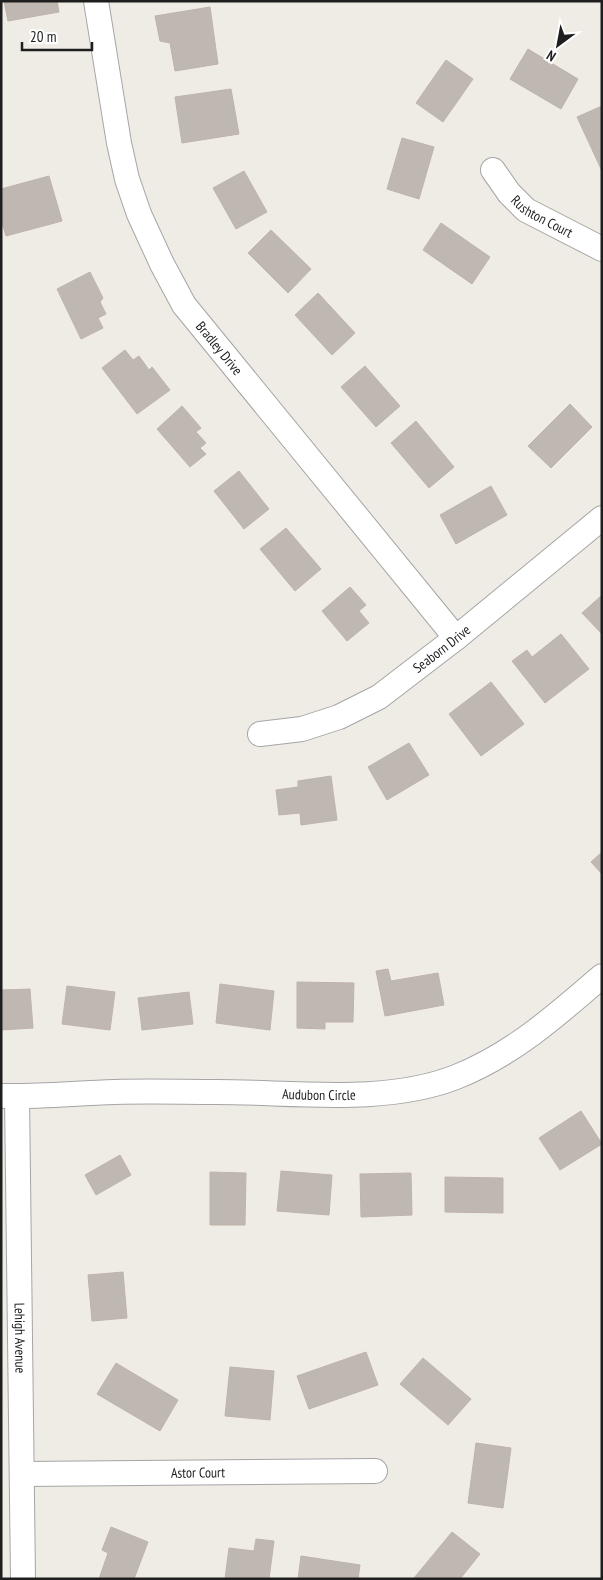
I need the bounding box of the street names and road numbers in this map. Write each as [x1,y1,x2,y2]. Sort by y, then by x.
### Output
street label: Rushton Court [507,191,576,242]
street label: Bradley Drive [192,318,247,379]
street label: Seaborn Drive [409,621,474,677]
street label: Audubon Circle [282,1085,356,1104]
street label: Lehigh Avenue [11,1303,29,1374]
street label: Astor Court [171,1463,225,1482]

